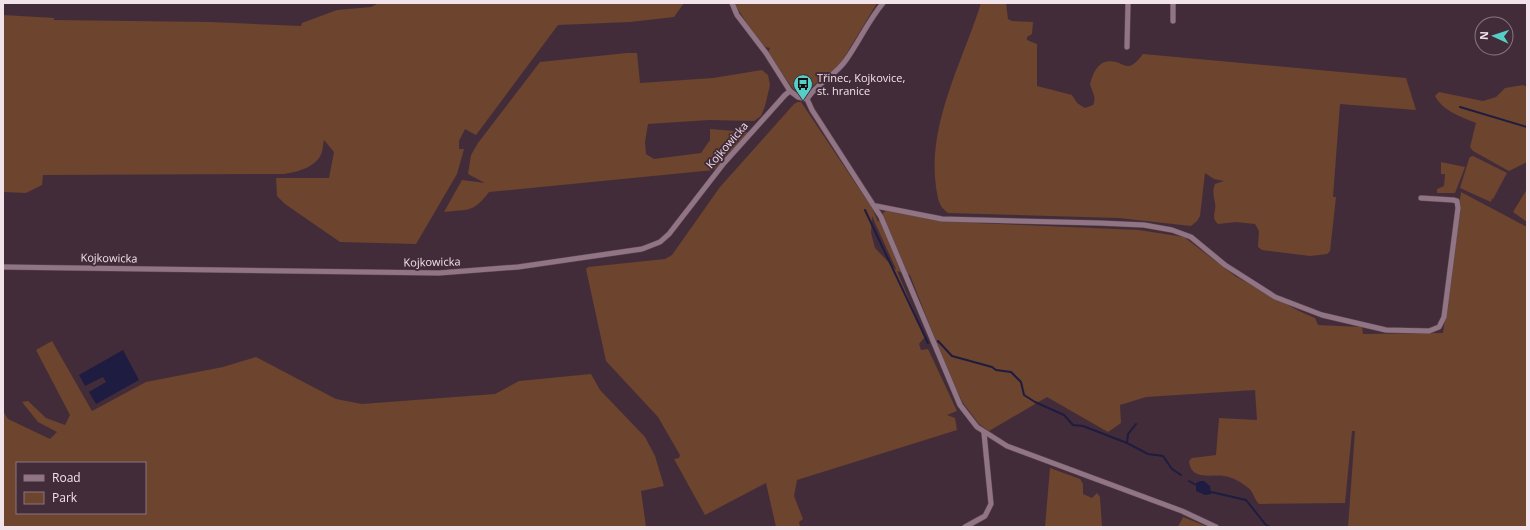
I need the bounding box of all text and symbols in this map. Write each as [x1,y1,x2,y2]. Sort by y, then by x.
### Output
north arrow [1474,16,1514,56]
text: N [1476,31,1491,40]
place label: Třinec, Kojkovice, st. hranice [817,70,905,98]
bus stop icon: Třinec, Kojkovice, st. hranice [792,73,814,101]
street label: Kojkowicka [702,118,751,171]
street label: Kojkowicka [80,250,138,265]
street label: Kojkowicka [403,254,461,269]
legend [16,462,146,514]
text: Road [52,469,81,486]
text: Park [52,489,78,506]

